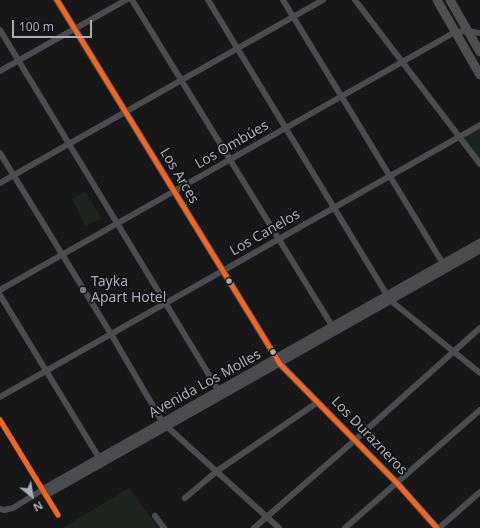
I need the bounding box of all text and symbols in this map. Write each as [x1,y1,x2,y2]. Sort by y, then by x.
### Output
scale bar [14,12,94,38]
text: 100 m [19,18,54,35]
street label: Los Ombúes [192,117,272,173]
street label: Los Arces [156,145,202,207]
street label: Los Canelos [227,206,303,260]
place label: Tayka Apart Hotel [91,274,166,306]
unlabelled marker [224,276,234,286]
marker: Tayka Apart Hotel [78,285,88,295]
street label: Avenida Los Molles [146,346,264,422]
unlabelled marker [268,347,278,357]
street label: Los Durazneros [327,393,411,479]
north arrow [12,476,52,516]
text: N [31,498,46,516]

